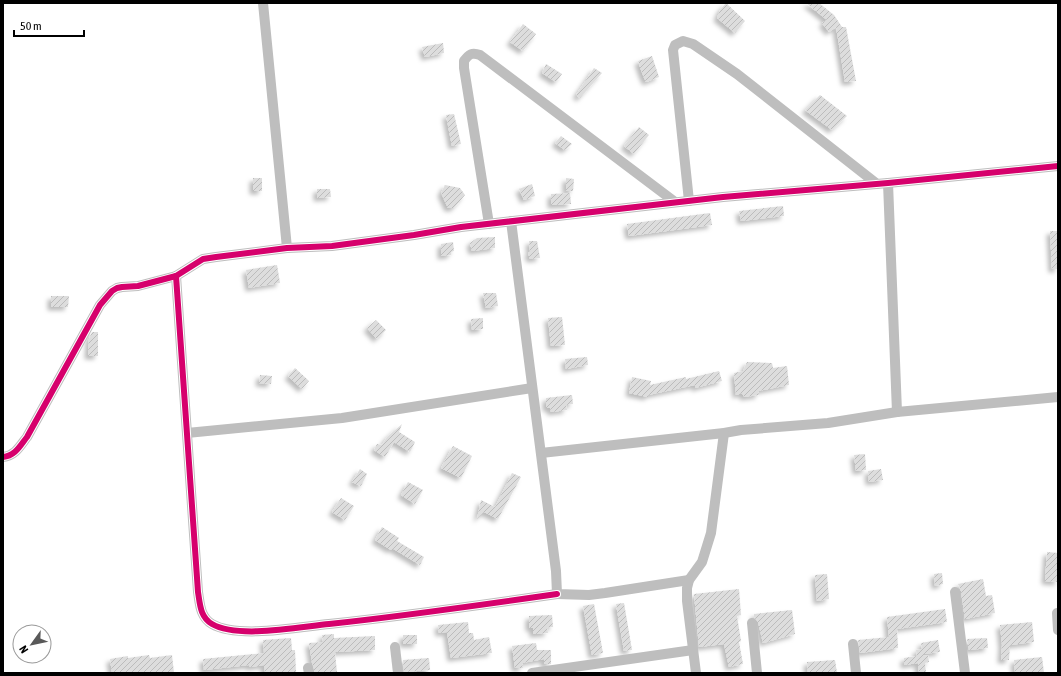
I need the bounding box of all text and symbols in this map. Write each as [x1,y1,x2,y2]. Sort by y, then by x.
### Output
scale bar [14,12,84,38]
text: 50 m [20,19,42,33]
north arrow [12,624,52,664]
text: N [17,643,30,655]

